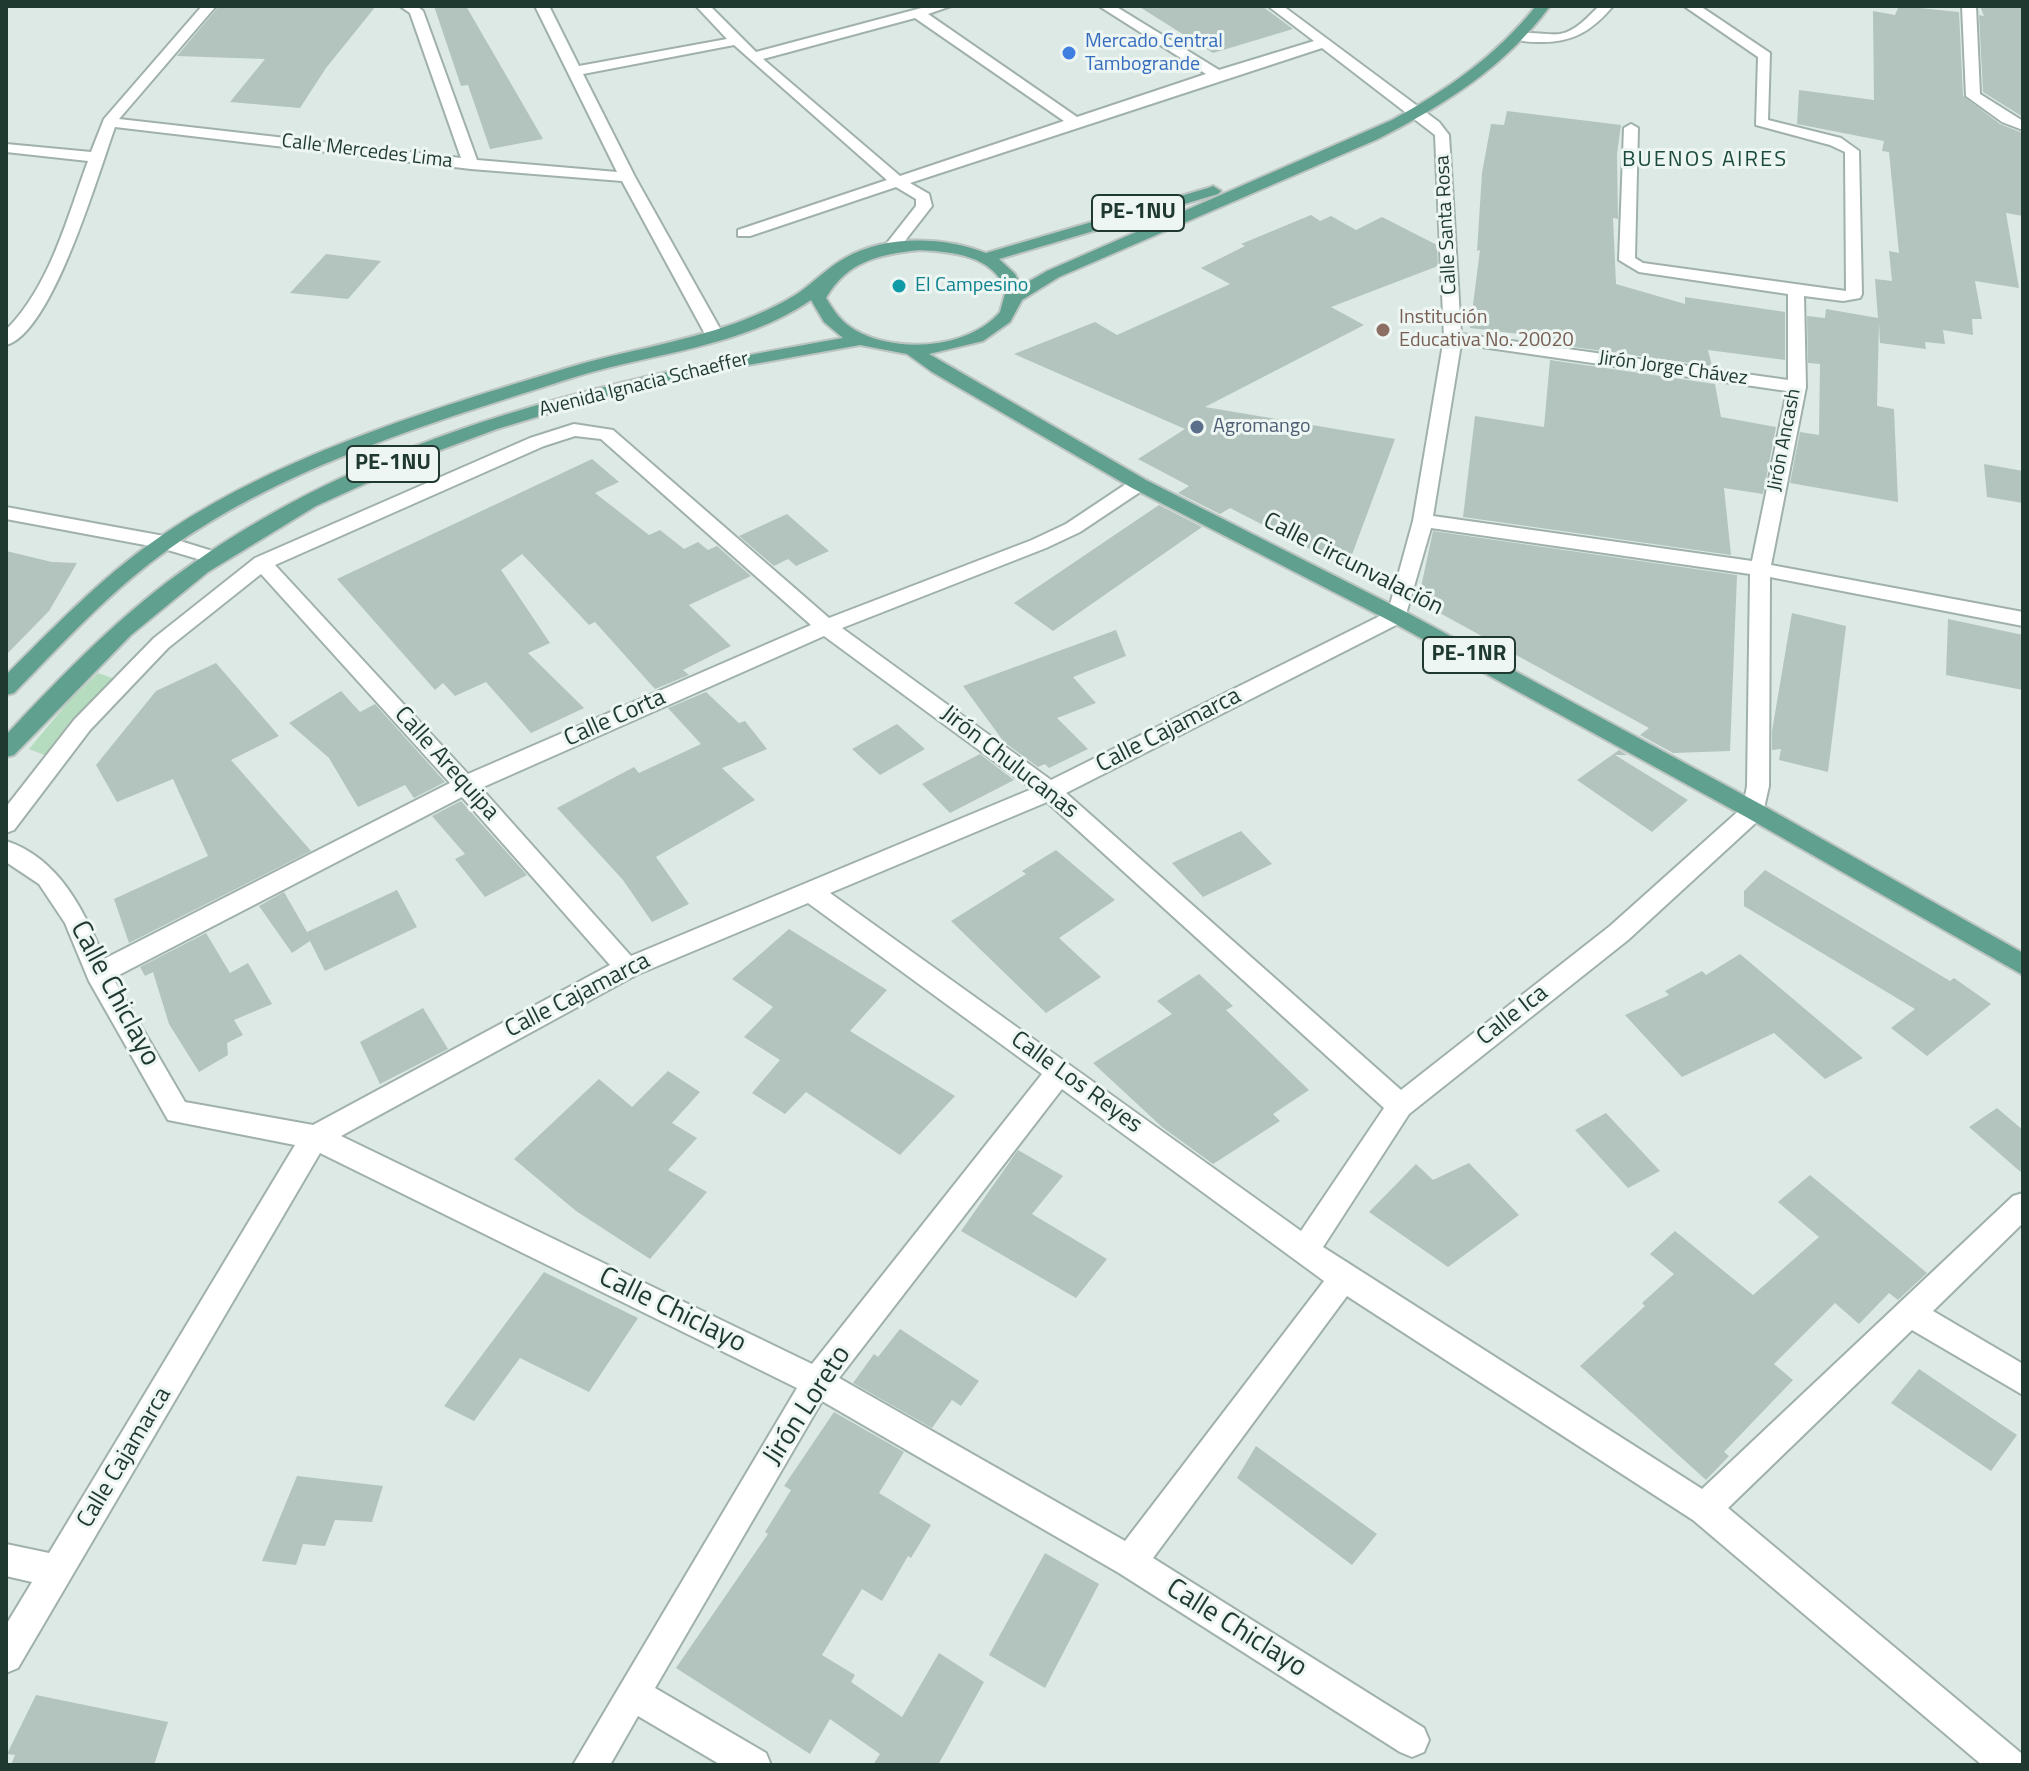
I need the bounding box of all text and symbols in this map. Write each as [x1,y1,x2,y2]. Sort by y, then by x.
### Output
place label: Mercado Central Tambogrande [1085,30,1223,77]
marker: Mercado Central Tambogrande [1060,44,1078,62]
street label: Calle Mercedes Lima [280,130,454,174]
district label: BUENOS AIRES [1622,148,1788,174]
street label: Calle Santa Rosa [1431,155,1463,295]
road number: PE-1NU [1092,195,1184,231]
place label: El Campesino [915,274,1028,298]
marker: El Campesino [890,277,908,295]
place label: Institución Educativa No. 20020 [1399,306,1574,353]
marker: Institución Educativa No. 20020 [1374,321,1392,339]
street label: Avenida Ignacia Schaeffer [537,347,751,423]
street label: Jirón Jorge Chávez [1597,347,1749,391]
street label: Jirón Ancash [1763,387,1807,493]
place label: Agromango [1213,415,1311,439]
marker: Agromango [1188,418,1206,436]
road number: PE-1NU [347,446,439,482]
street label: Calle Circunvalación [1258,507,1448,623]
road number: PE-1NR [1423,637,1515,673]
street label: Calle Cajamarca [1092,682,1246,780]
street label: Calle Corta [560,684,670,754]
street label: Jirón Chulucanas [934,700,1084,826]
street label: Calle Arequipa [387,701,505,827]
street label: Calle Chiclayo [62,916,166,1072]
street label: Calle Cajamarca [501,947,655,1045]
street label: Calle Ica [1472,979,1554,1053]
street label: Calle Los Reyes [1005,1026,1147,1140]
street label: Calle Chiclayo [593,1261,751,1361]
street label: Jirón Loreto [757,1340,859,1472]
street label: Calle Cajamarca [72,1383,178,1533]
street label: Calle Chiclayo [1159,1572,1313,1686]

